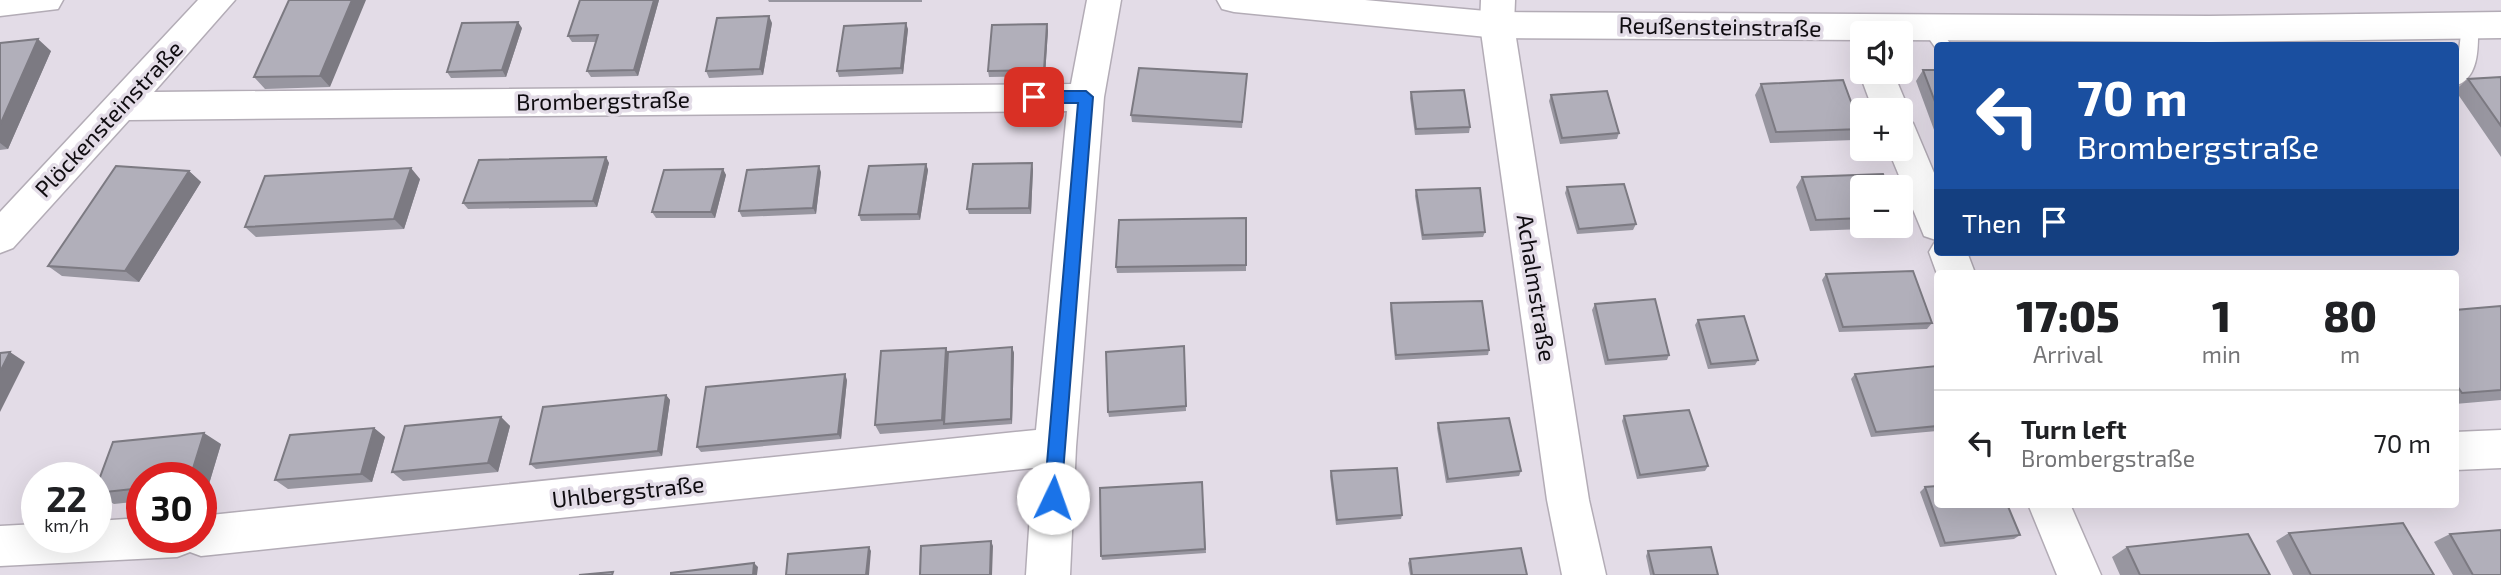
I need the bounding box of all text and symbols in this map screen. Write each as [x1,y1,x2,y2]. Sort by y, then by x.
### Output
street label: Reußensteinstraße [1618,10,1822,42]
map controls [1850,21,1913,238]
button: sound [1850,21,1913,84]
street label: Plöckensteinstraße [29,34,188,202]
pin [1004,67,1064,127]
text: 70 m [2077,67,2188,126]
icon: left [1962,70,2053,161]
icon: arrive [1015,78,1053,116]
street label: Brombergstraße [516,84,690,116]
button: + [1850,98,1913,161]
text: Brombergstraße [2077,127,2319,165]
button: − [1850,175,1913,238]
icon: arrive [2035,203,2073,241]
text: Then [1962,207,2021,238]
street label: Achalmstraße [1512,212,1562,363]
text: 17:05 [2016,290,2120,340]
text: 1 [2212,290,2231,340]
text: 80 [2323,290,2377,340]
text: Arrival [2033,340,2103,368]
text: min [2202,340,2241,368]
text: m [2340,340,2360,368]
text: Turn left [2021,413,2127,444]
icon: left [1962,424,2000,462]
text: 70 m [2373,427,2431,458]
text: Brombergstraße [2021,444,2195,472]
position arrow [1016,461,1090,535]
speed limit sign: 30 [126,462,217,553]
street label: Uhlbergstraße [550,469,706,513]
text: 22 [46,477,87,519]
text: km/h [44,514,89,536]

